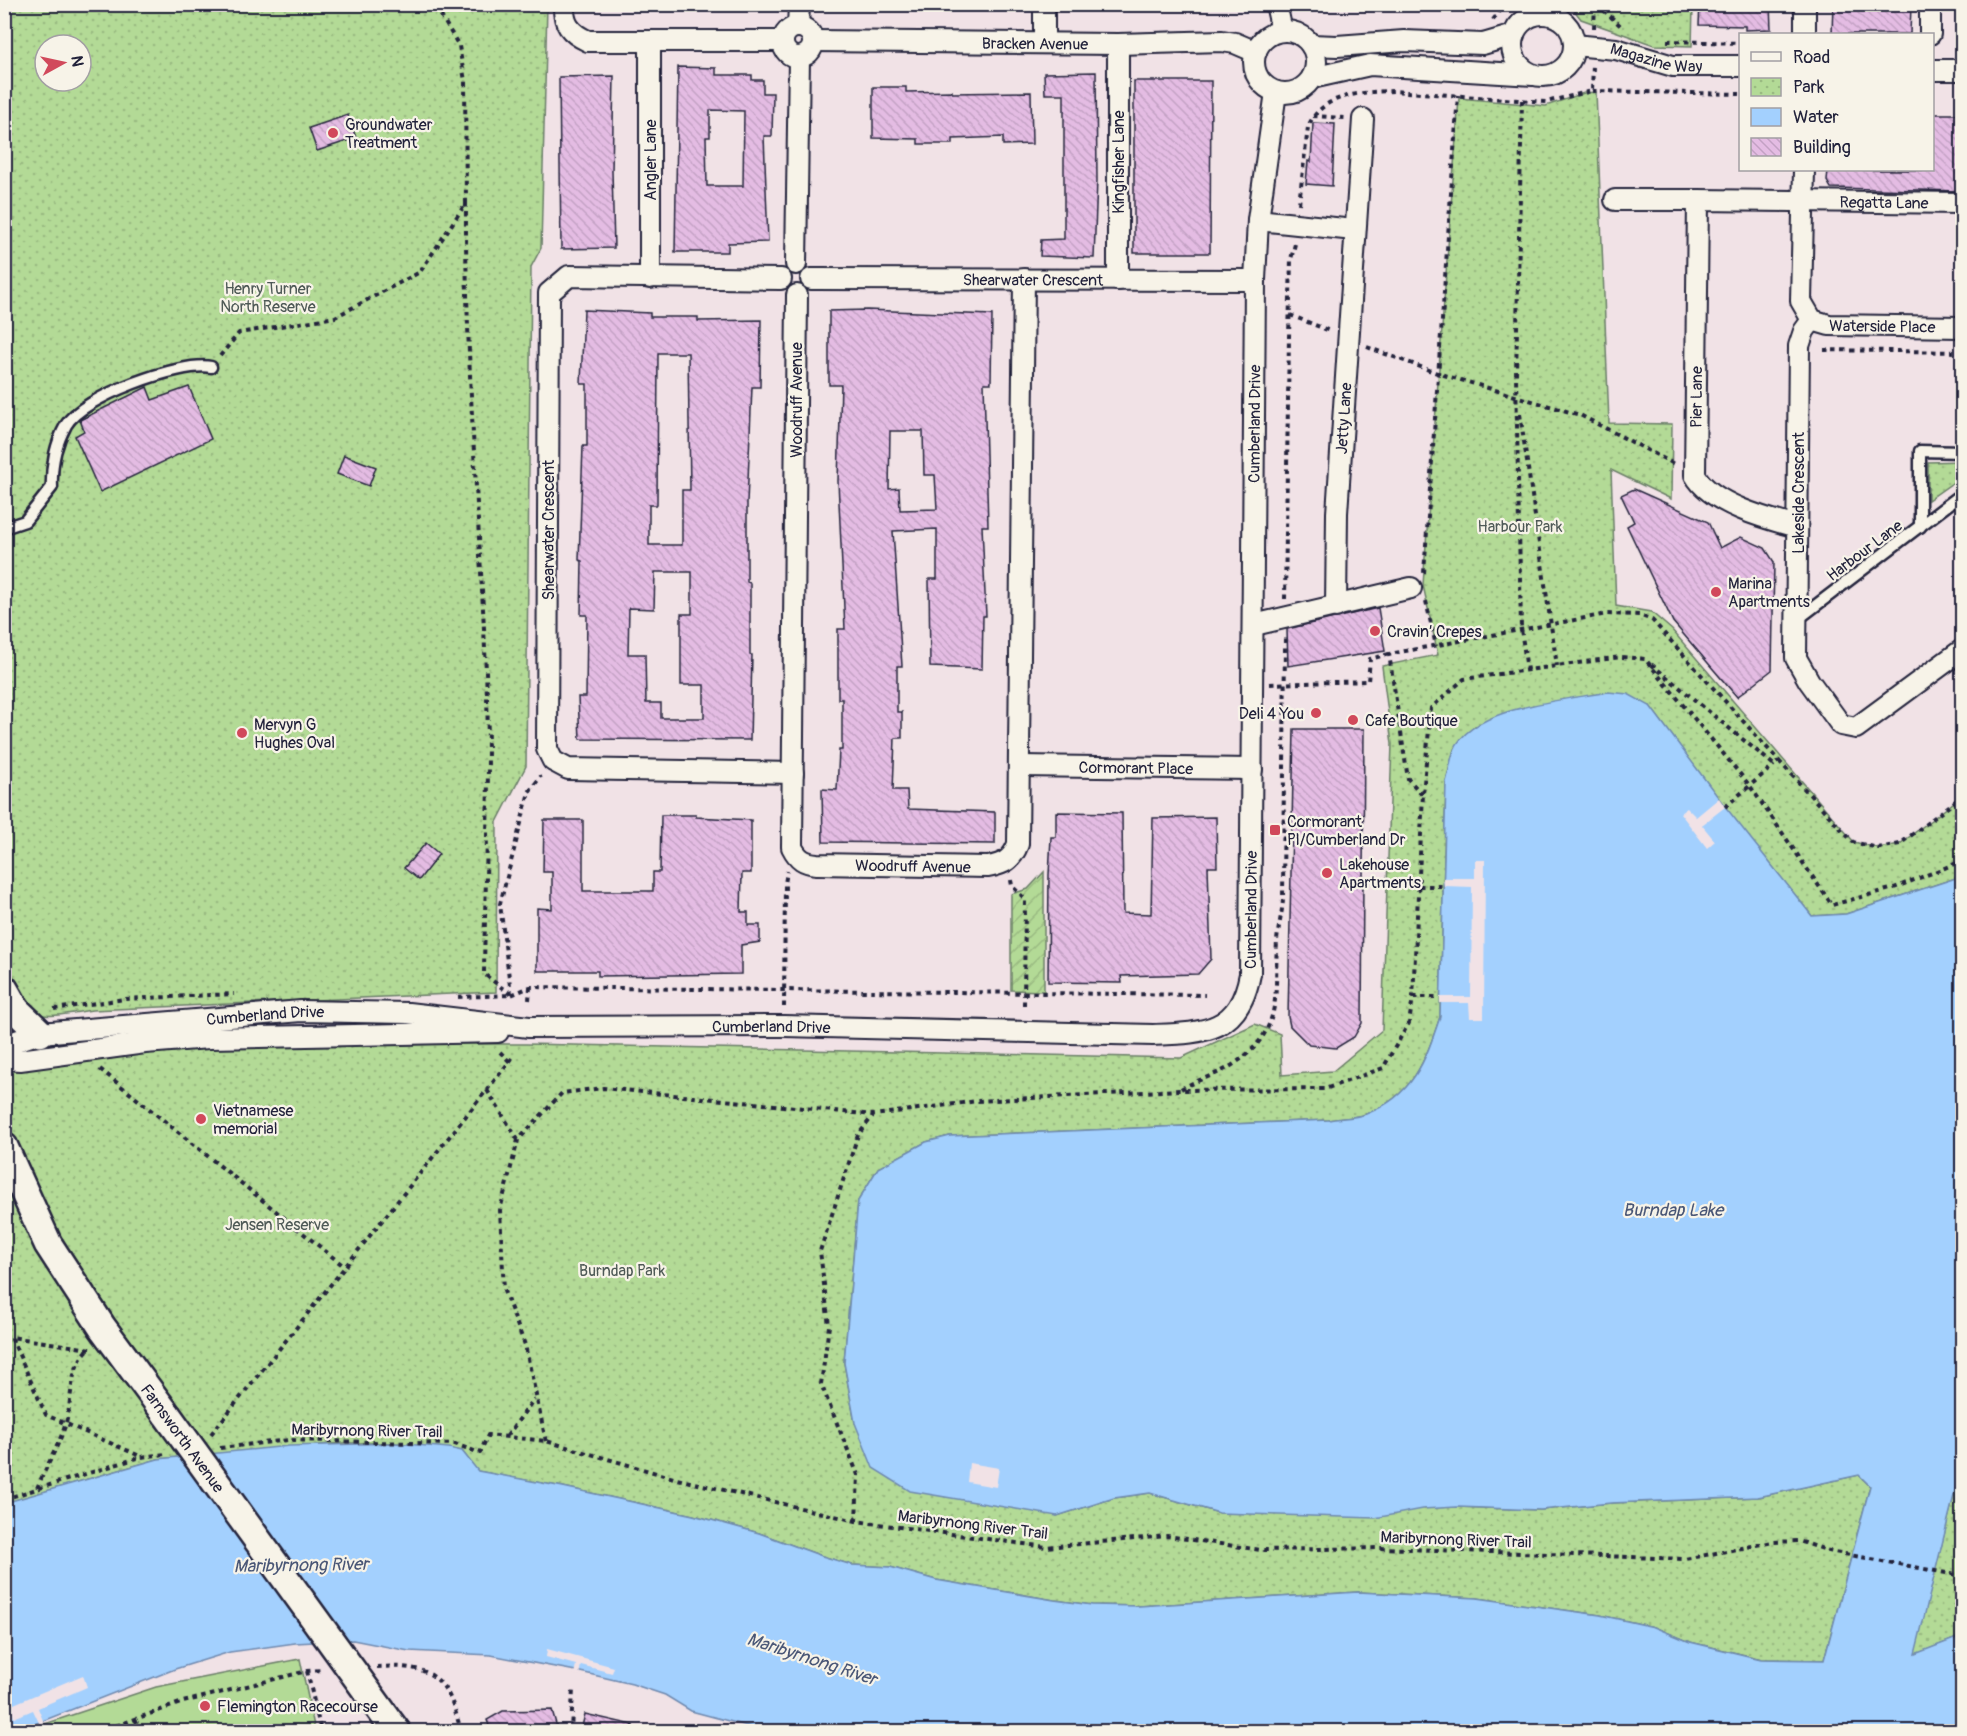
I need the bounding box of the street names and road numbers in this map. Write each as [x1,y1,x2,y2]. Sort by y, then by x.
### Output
street label: Bracken Avenue [982,34,1088,55]
street label: Magazine Way [1608,39,1702,77]
street label: Kingfisher Lane [1109,110,1129,214]
street label: Angler Lane [641,119,661,201]
street label: Regatta Lane [1839,193,1929,214]
street label: Shearwater Crescent [963,270,1104,291]
street label: Waterside Place [1829,316,1936,338]
street label: Woodruff Avenue [787,342,807,458]
street label: Cumberland Drive [1245,364,1265,483]
street label: Pier Lane [1687,366,1707,428]
street label: Jetty Lane [1332,382,1357,455]
street label: Lakeside Crescent [1789,432,1809,554]
street label: Shearwater Crescent [539,459,559,600]
street label: Harbour Lane [1823,516,1907,586]
street label: Cormorant Place [1079,758,1194,779]
street label: Cumberland Drive [1241,850,1262,969]
street label: Woodruff Avenue [855,856,971,878]
street label: Cumberland Drive [205,1002,325,1030]
street label: Cumberland Drive [712,1017,831,1038]
street label: Farnsworth Avenue [136,1380,228,1497]
street label: Maribyrnong River Trail [291,1420,443,1442]
street label: Maribyrnong River Trail [897,1506,1049,1544]
street label: Maribyrnong River Trail [1380,1527,1532,1553]

